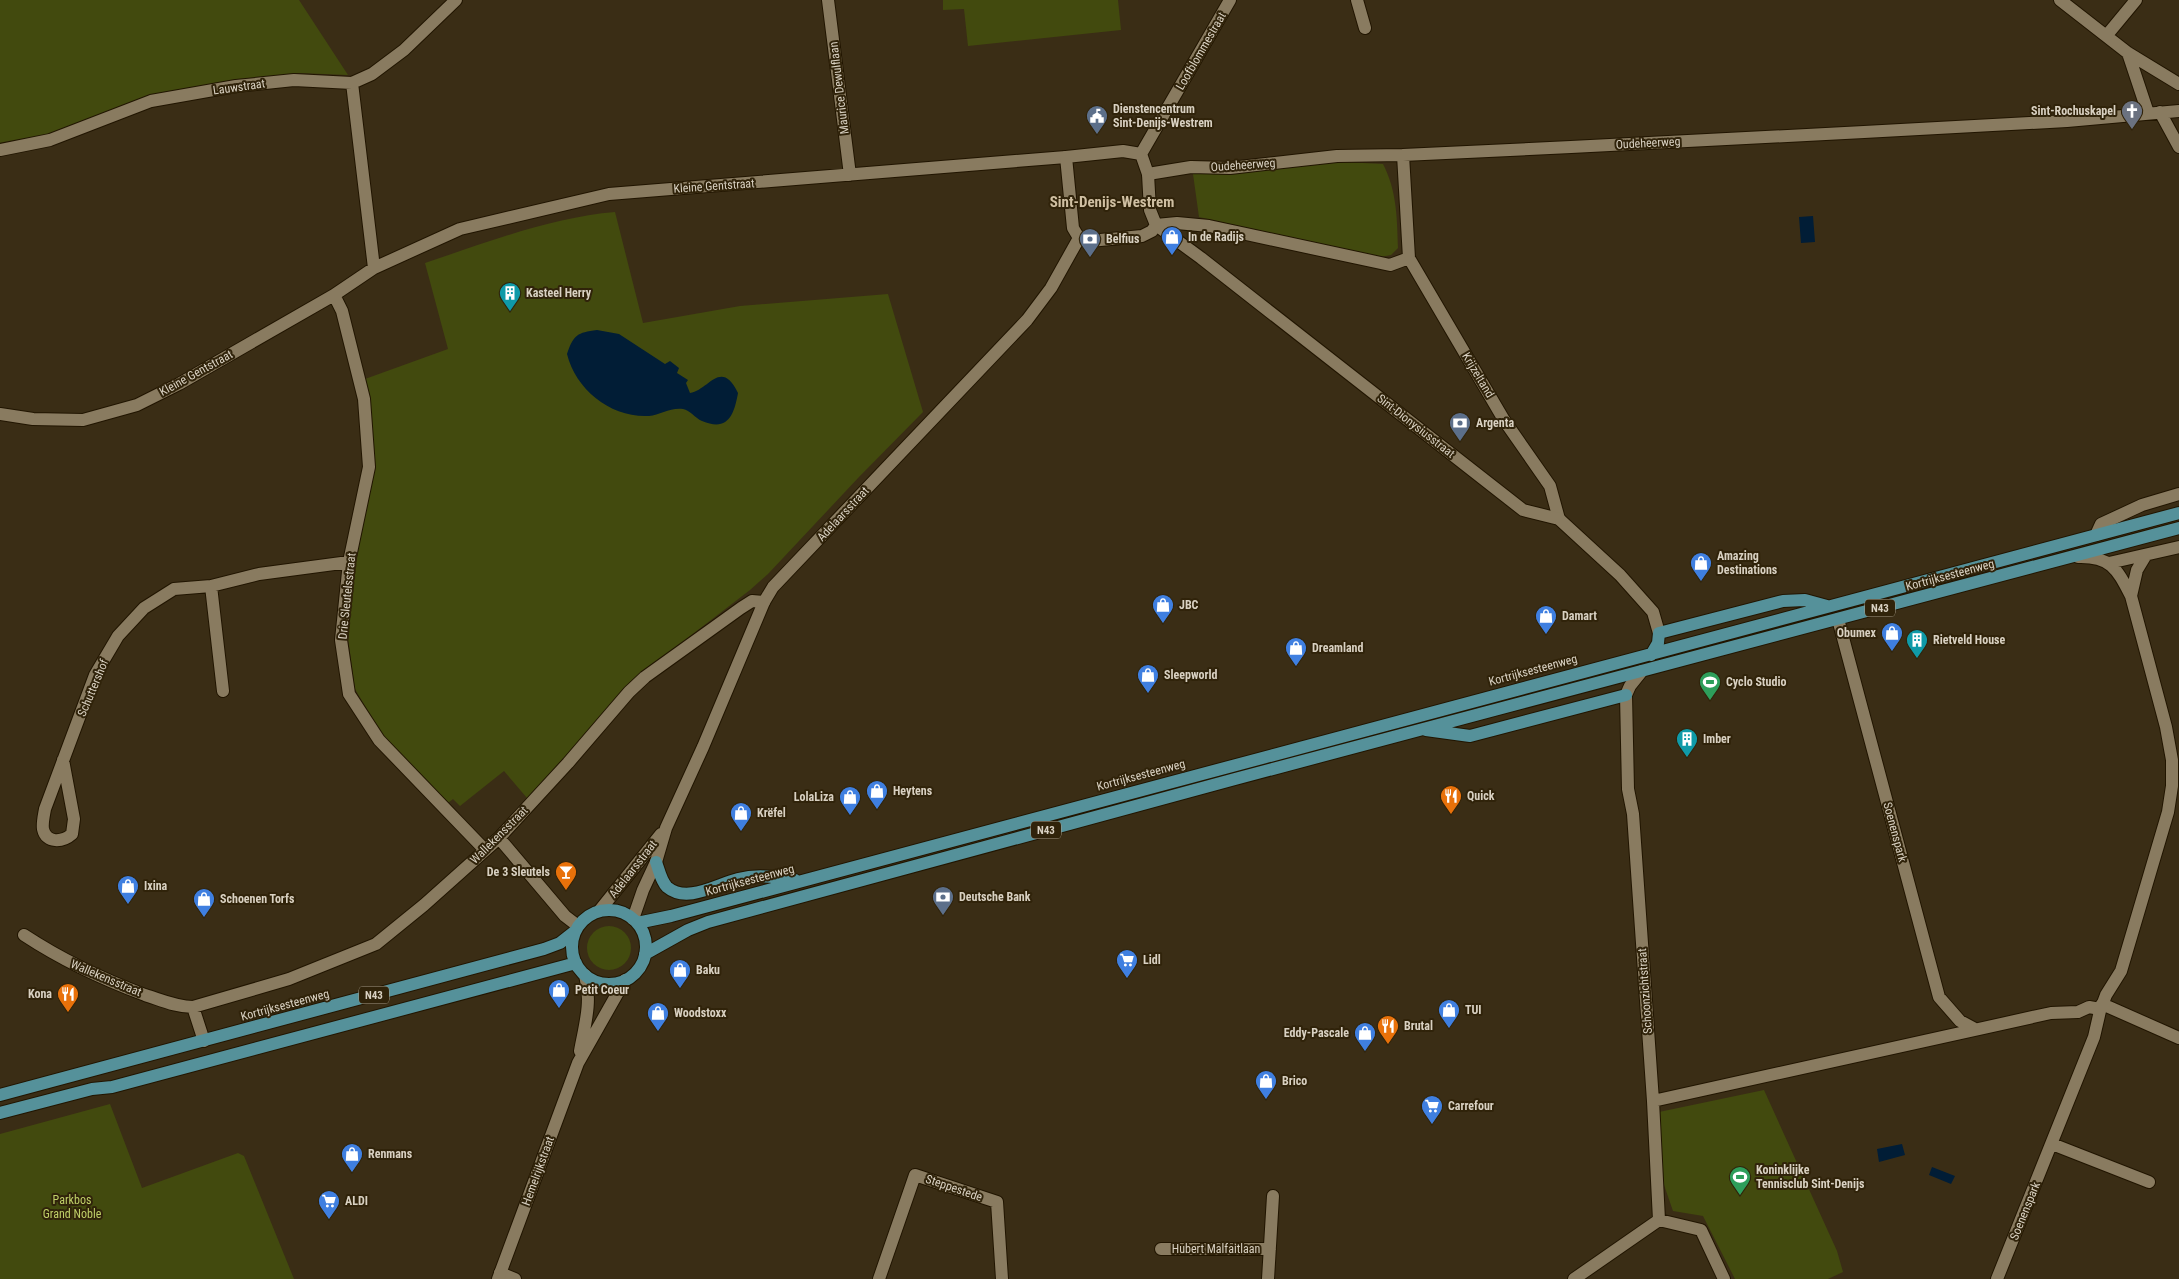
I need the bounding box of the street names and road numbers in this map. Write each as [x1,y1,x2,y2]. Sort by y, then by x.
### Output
street label: Loofblommestraat [1173,9,1229,92]
street label: Maurice Dewulflaan [826,41,852,135]
street label: Lauwstraat [212,76,266,98]
street label: Oudeheerweg [1615,134,1681,152]
street label: Oudeheerweg [1210,156,1276,174]
street label: Kleine Gentstraat [673,176,756,196]
street label: Kleine Gentstraat [157,347,235,399]
street label: Krijzeltand [1459,350,1497,400]
street label: Sint-Dionysiusstraat [1374,391,1458,461]
street label: Adelaarsstraat [814,484,872,544]
street label: Drie Sleutelsstraat [335,552,359,640]
street label: Kortrijksesteenweg [1904,556,1996,594]
road number: N43 [1865,600,1895,616]
street label: Kortrijksesteenweg [1487,651,1579,689]
street label: Schuttershof [75,657,111,719]
street label: Kortrijksesteenweg [1095,756,1187,794]
street label: Soenenspark [1880,801,1910,864]
street label: Wallekensstraat [467,803,531,867]
road number: N43 [1031,822,1061,838]
street label: Adelaarsstraat [606,837,660,901]
street label: Kortrijksesteenweg [704,861,796,899]
street label: Schoonzichtstraat [1635,947,1655,1034]
street label: Wallekensstraat [69,957,144,999]
street label: Kortrijksesteenweg [239,986,331,1024]
road number: N43 [359,986,389,1004]
street label: Hemelrijkstraat [519,1134,557,1207]
street label: Steppestede [924,1172,985,1204]
street label: Soenenspark [2007,1179,2043,1242]
street label: Hubert Malfaitlaan [1172,1242,1260,1256]

